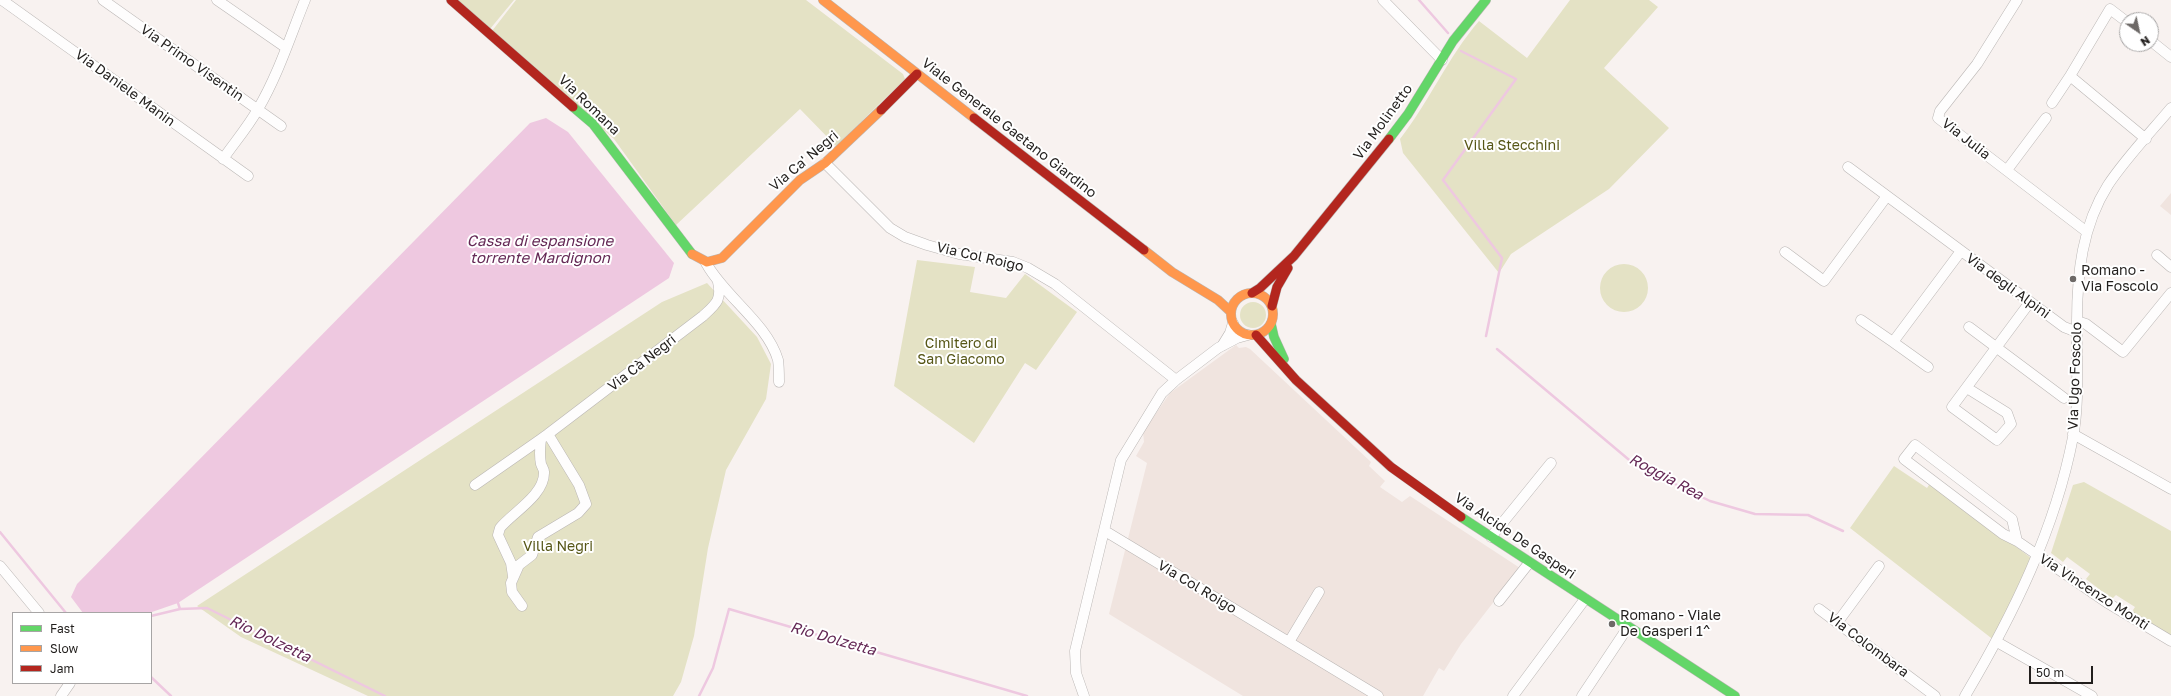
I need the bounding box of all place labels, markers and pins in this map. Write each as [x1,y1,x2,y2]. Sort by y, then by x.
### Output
place label: Romano - Via Foscolo [2081,263,2158,296]
marker: Romano - Via Foscolo [2068,274,2078,284]
place label: Romano - Viale De Gasperi 1^ [1620,608,1721,640]
marker: Romano - Viale De Gasperi 1^ [1607,619,1617,629]

